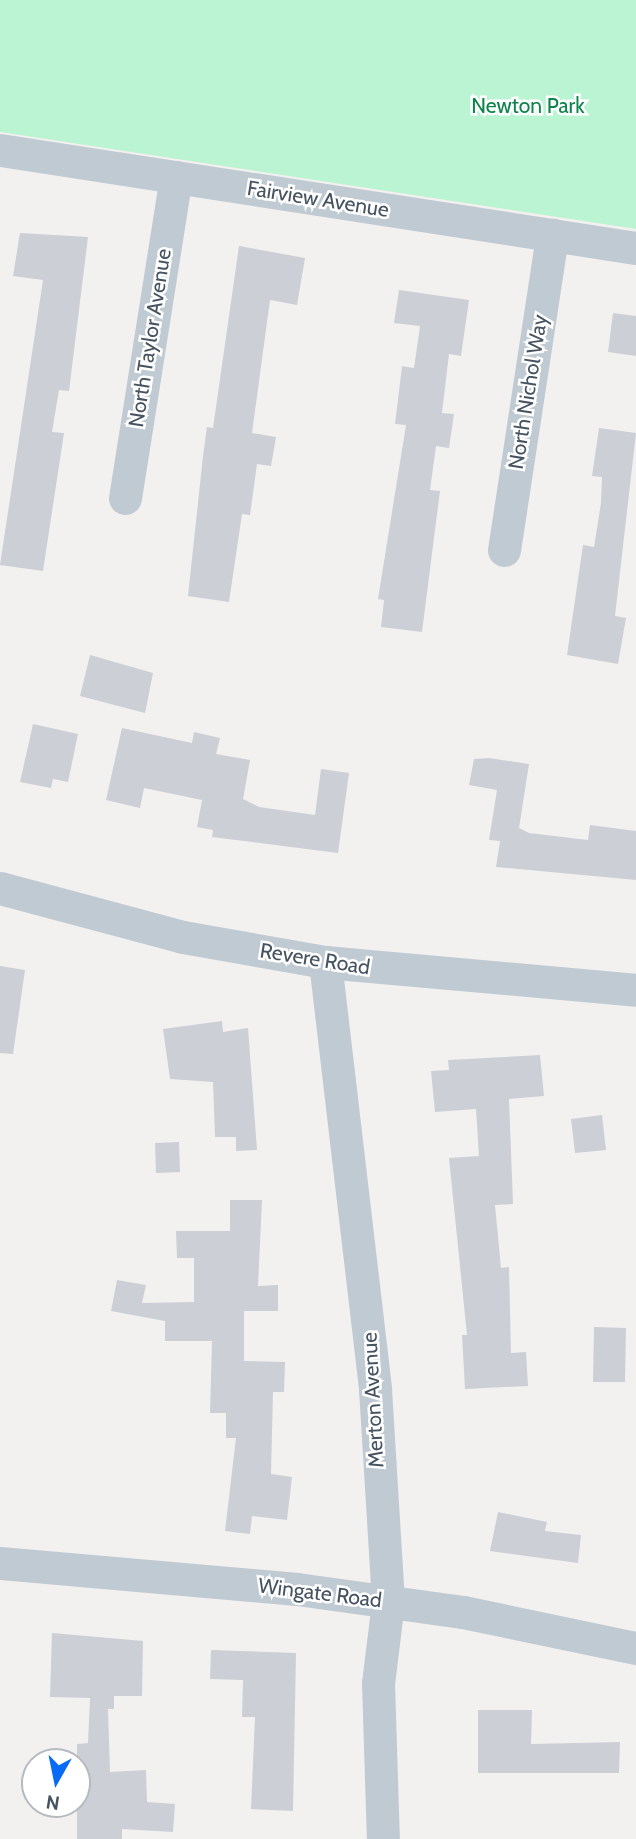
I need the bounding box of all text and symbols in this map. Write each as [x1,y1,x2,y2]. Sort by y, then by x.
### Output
park label: Newton Park [471,93,585,119]
street label: Fairview Avenue [245,175,391,223]
street label: North Taylor Avenue [123,247,177,429]
street label: North Nichol Way [503,313,553,471]
street label: Revere Road [258,938,372,980]
street label: Merton Avenue [357,1332,389,1468]
street label: Wingate Road [257,1573,383,1613]
north arrow [21,1748,91,1818]
text: N [45,1790,61,1815]

